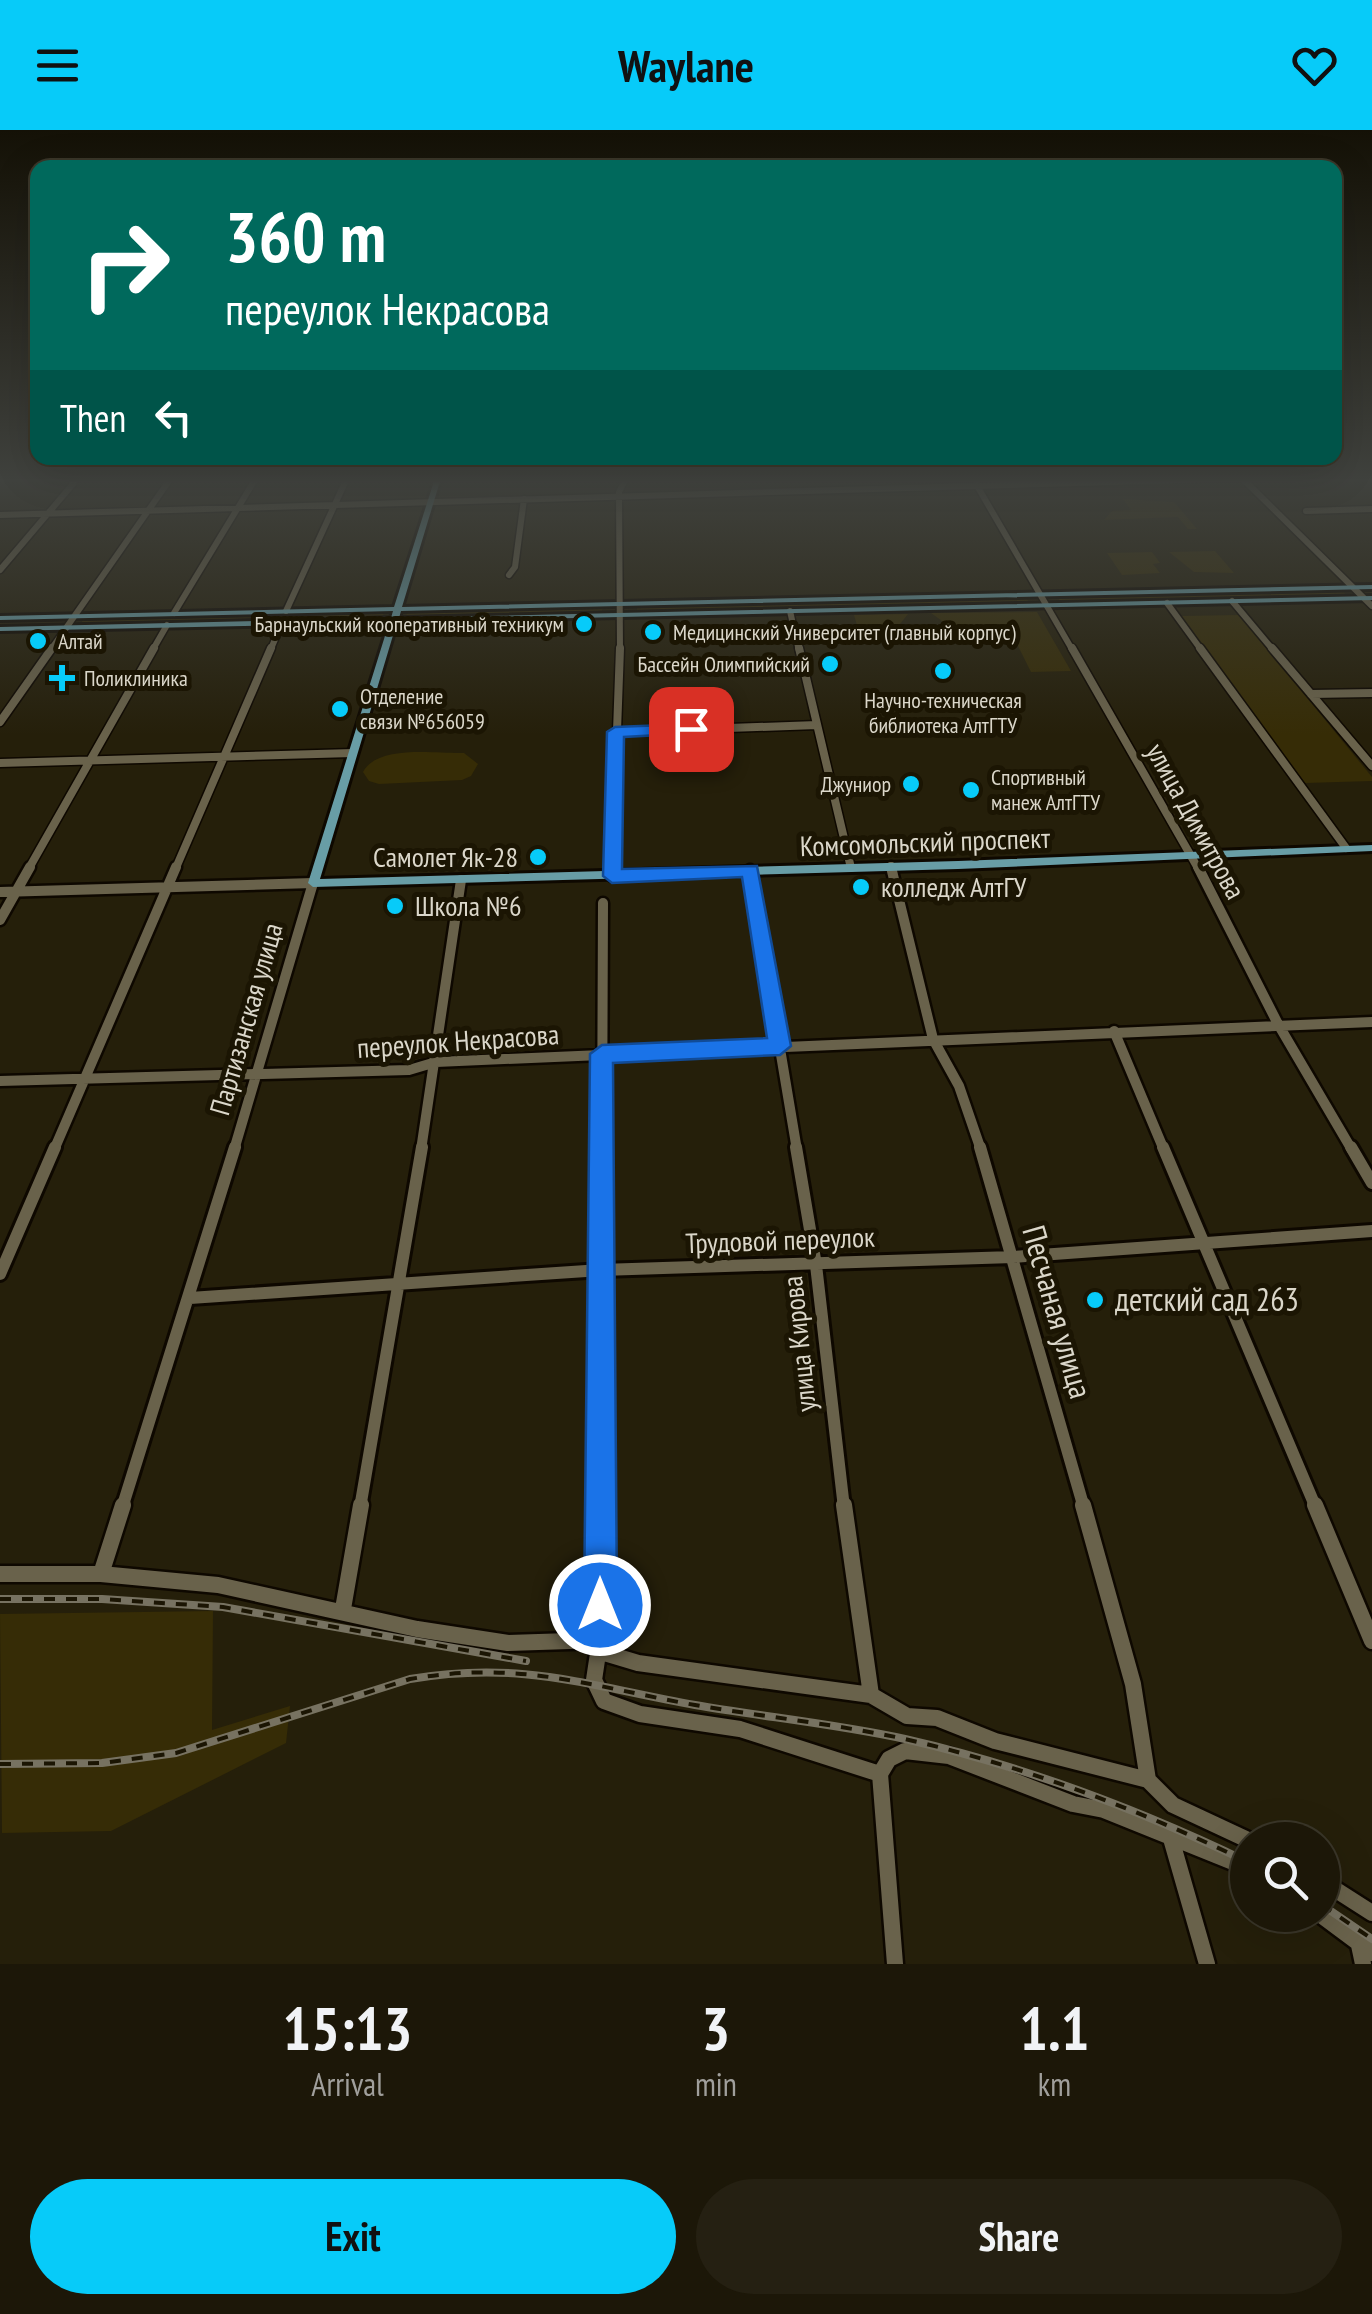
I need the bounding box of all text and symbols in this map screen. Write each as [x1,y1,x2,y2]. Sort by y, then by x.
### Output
text: Waylane [618,36,754,94]
icon: menu [30,38,85,93]
icon: heart [1287,38,1342,93]
text: 360 m [225,191,386,281]
icon: right [60,200,190,330]
text: переулок Некрасова [225,279,550,337]
icon: left [146,390,201,445]
text: Then [60,393,126,442]
place label: Барнаульский кооперативный техникум [255,610,564,638]
marker: Барнаульский кооперативный техникум [573,613,595,635]
place label: Медицинский Университет (главный корпус) [673,618,1016,646]
marker: Медицинский Университет (главный корпус) [642,621,664,643]
place label: Алтай [58,627,103,655]
marker: Алтай [27,630,49,652]
place label: Бассейн Олимпийский [637,650,810,678]
marker: Бассейн Олимпийский [819,653,841,675]
marker: Научно-техническая библиотека АлтГТУ [932,660,954,682]
place label: Поликлиника [84,664,188,692]
marker: Поликлиника [49,665,75,691]
place label: Отделение связи №656059 [360,682,485,735]
place label: Научно-техническая библиотека АлтГТУ [864,686,1022,739]
pin [649,687,734,772]
marker: Отделение связи №656059 [329,698,351,720]
icon: arrive [664,702,719,757]
street label: улица Димитрова [1138,736,1255,905]
place label: Спортивный манеж АлтГТУ [991,763,1100,816]
place label: Джуниор [821,770,891,798]
marker: Джуниор [900,773,922,795]
marker: Спортивный манеж АлтГТУ [960,779,982,801]
street label: Комсомольский проспект [799,819,1051,864]
place label: Самолет Як-28 [373,838,518,875]
marker: Самолет Як-28 [527,846,549,868]
place label: колледж АлтГУ [881,868,1027,905]
marker: колледж АлтГУ [850,876,872,898]
place label: Школа №6 [415,887,522,924]
marker: Школа №6 [384,895,406,917]
street label: Партизанская улица [200,918,291,1119]
street label: переулок Некрасова [356,1015,560,1066]
street label: Трудовой переулок [685,1218,875,1261]
street label: Песчаная улица [1013,1220,1103,1403]
street label: улица Кирова [773,1274,824,1414]
place label: детский сад 263 [1115,1278,1299,1320]
marker: детский сад 263 [1084,1289,1106,1311]
position arrow [548,1553,652,1657]
map controls [1230,1822,1340,1932]
button: search [1230,1822,1340,1932]
text: 15:13 [283,1989,412,2067]
text: 3 [701,1989,730,2067]
text: 1.1 [1019,1989,1089,2067]
text: Arrival [311,2063,384,2105]
text: min [695,2063,737,2105]
text: km [1038,2063,1071,2105]
button: Exit [30,2179,676,2294]
button: Share [696,2179,1342,2294]

